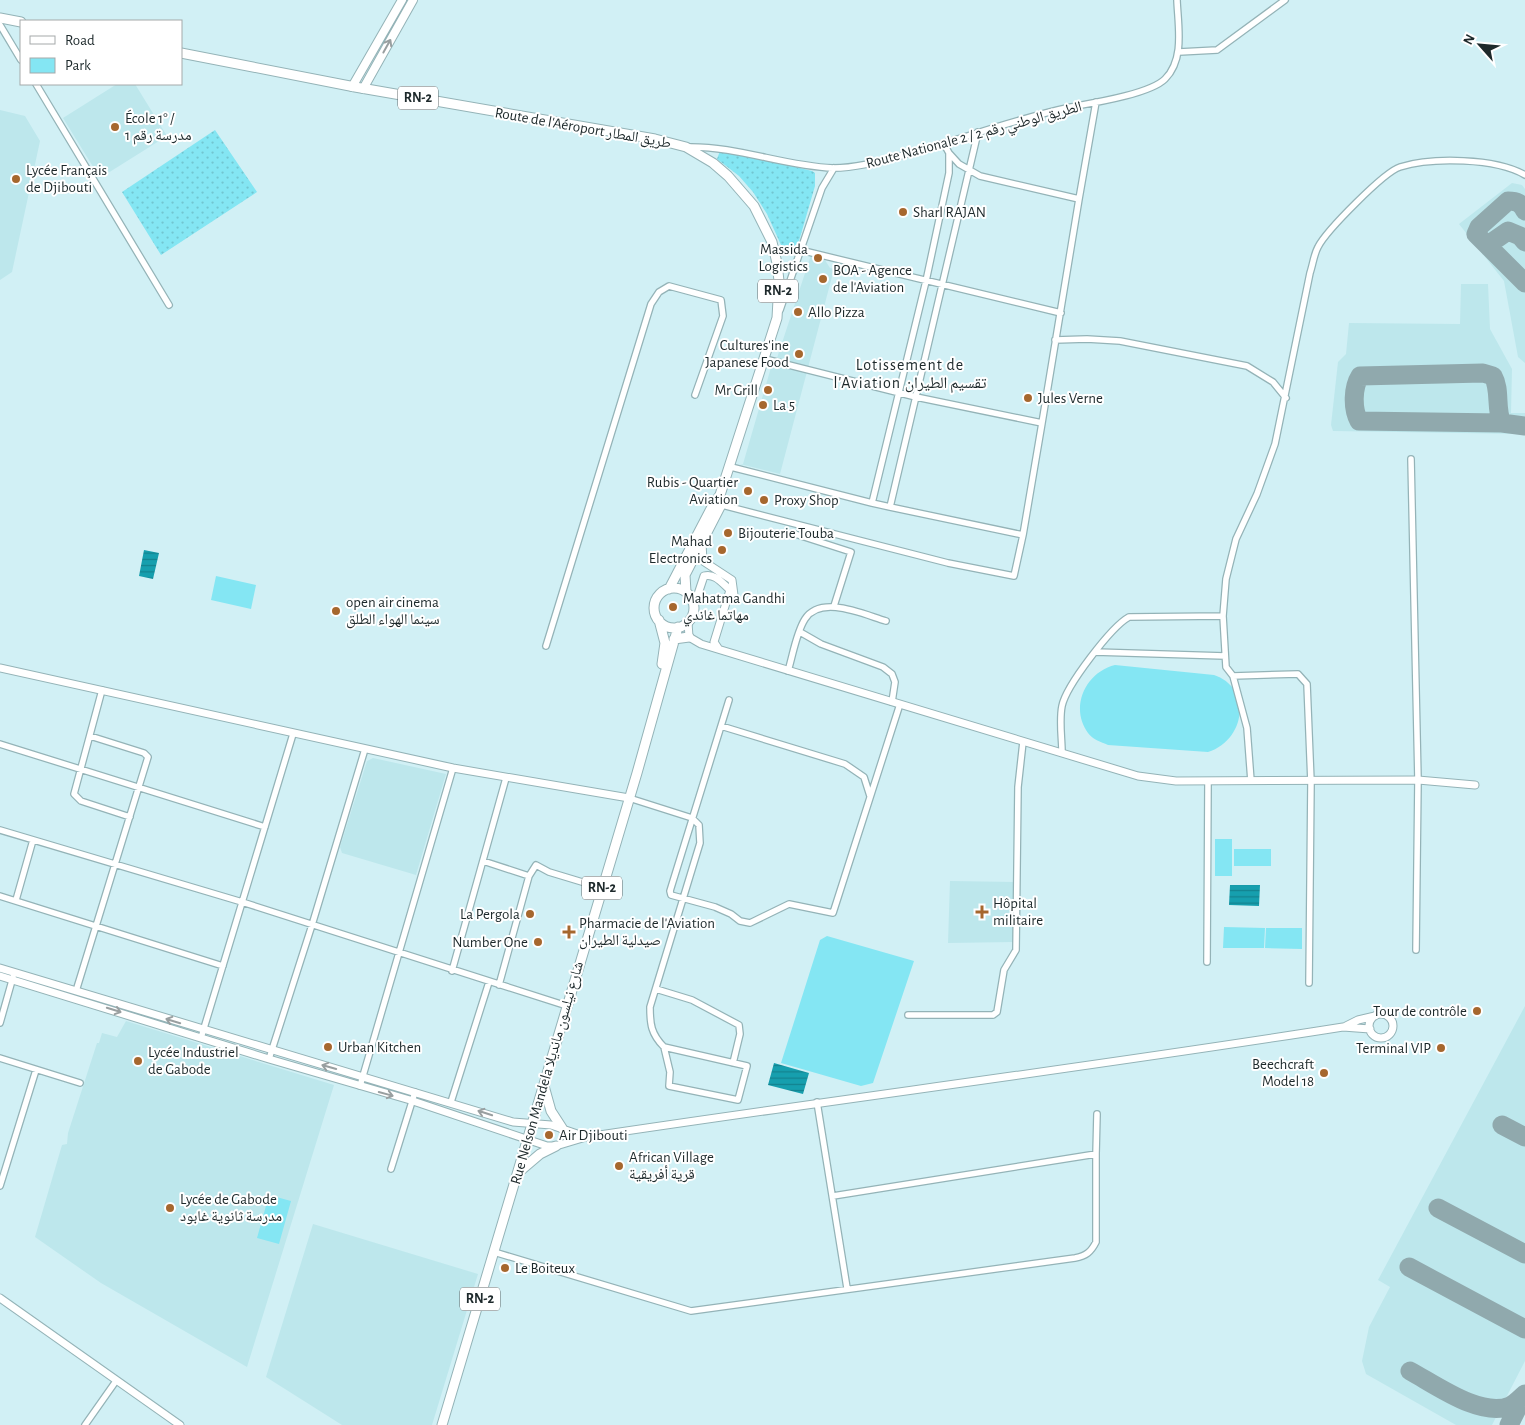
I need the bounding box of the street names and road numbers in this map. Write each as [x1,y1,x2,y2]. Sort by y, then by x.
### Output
road number: RN-2 [398,86,438,110]
street label: Route Nationale 2 / الطريق الوطني رقم 2 [864,99,1085,175]
street label: Route de l'Aéroport طريق المطار [493,105,672,153]
road number: RN-2 [758,280,798,302]
road number: RN-2 [582,876,622,900]
street label: Rue Nelson Mandela شارع نيلسون مانديلا [508,960,588,1187]
road number: RN-2 [460,1288,500,1310]

